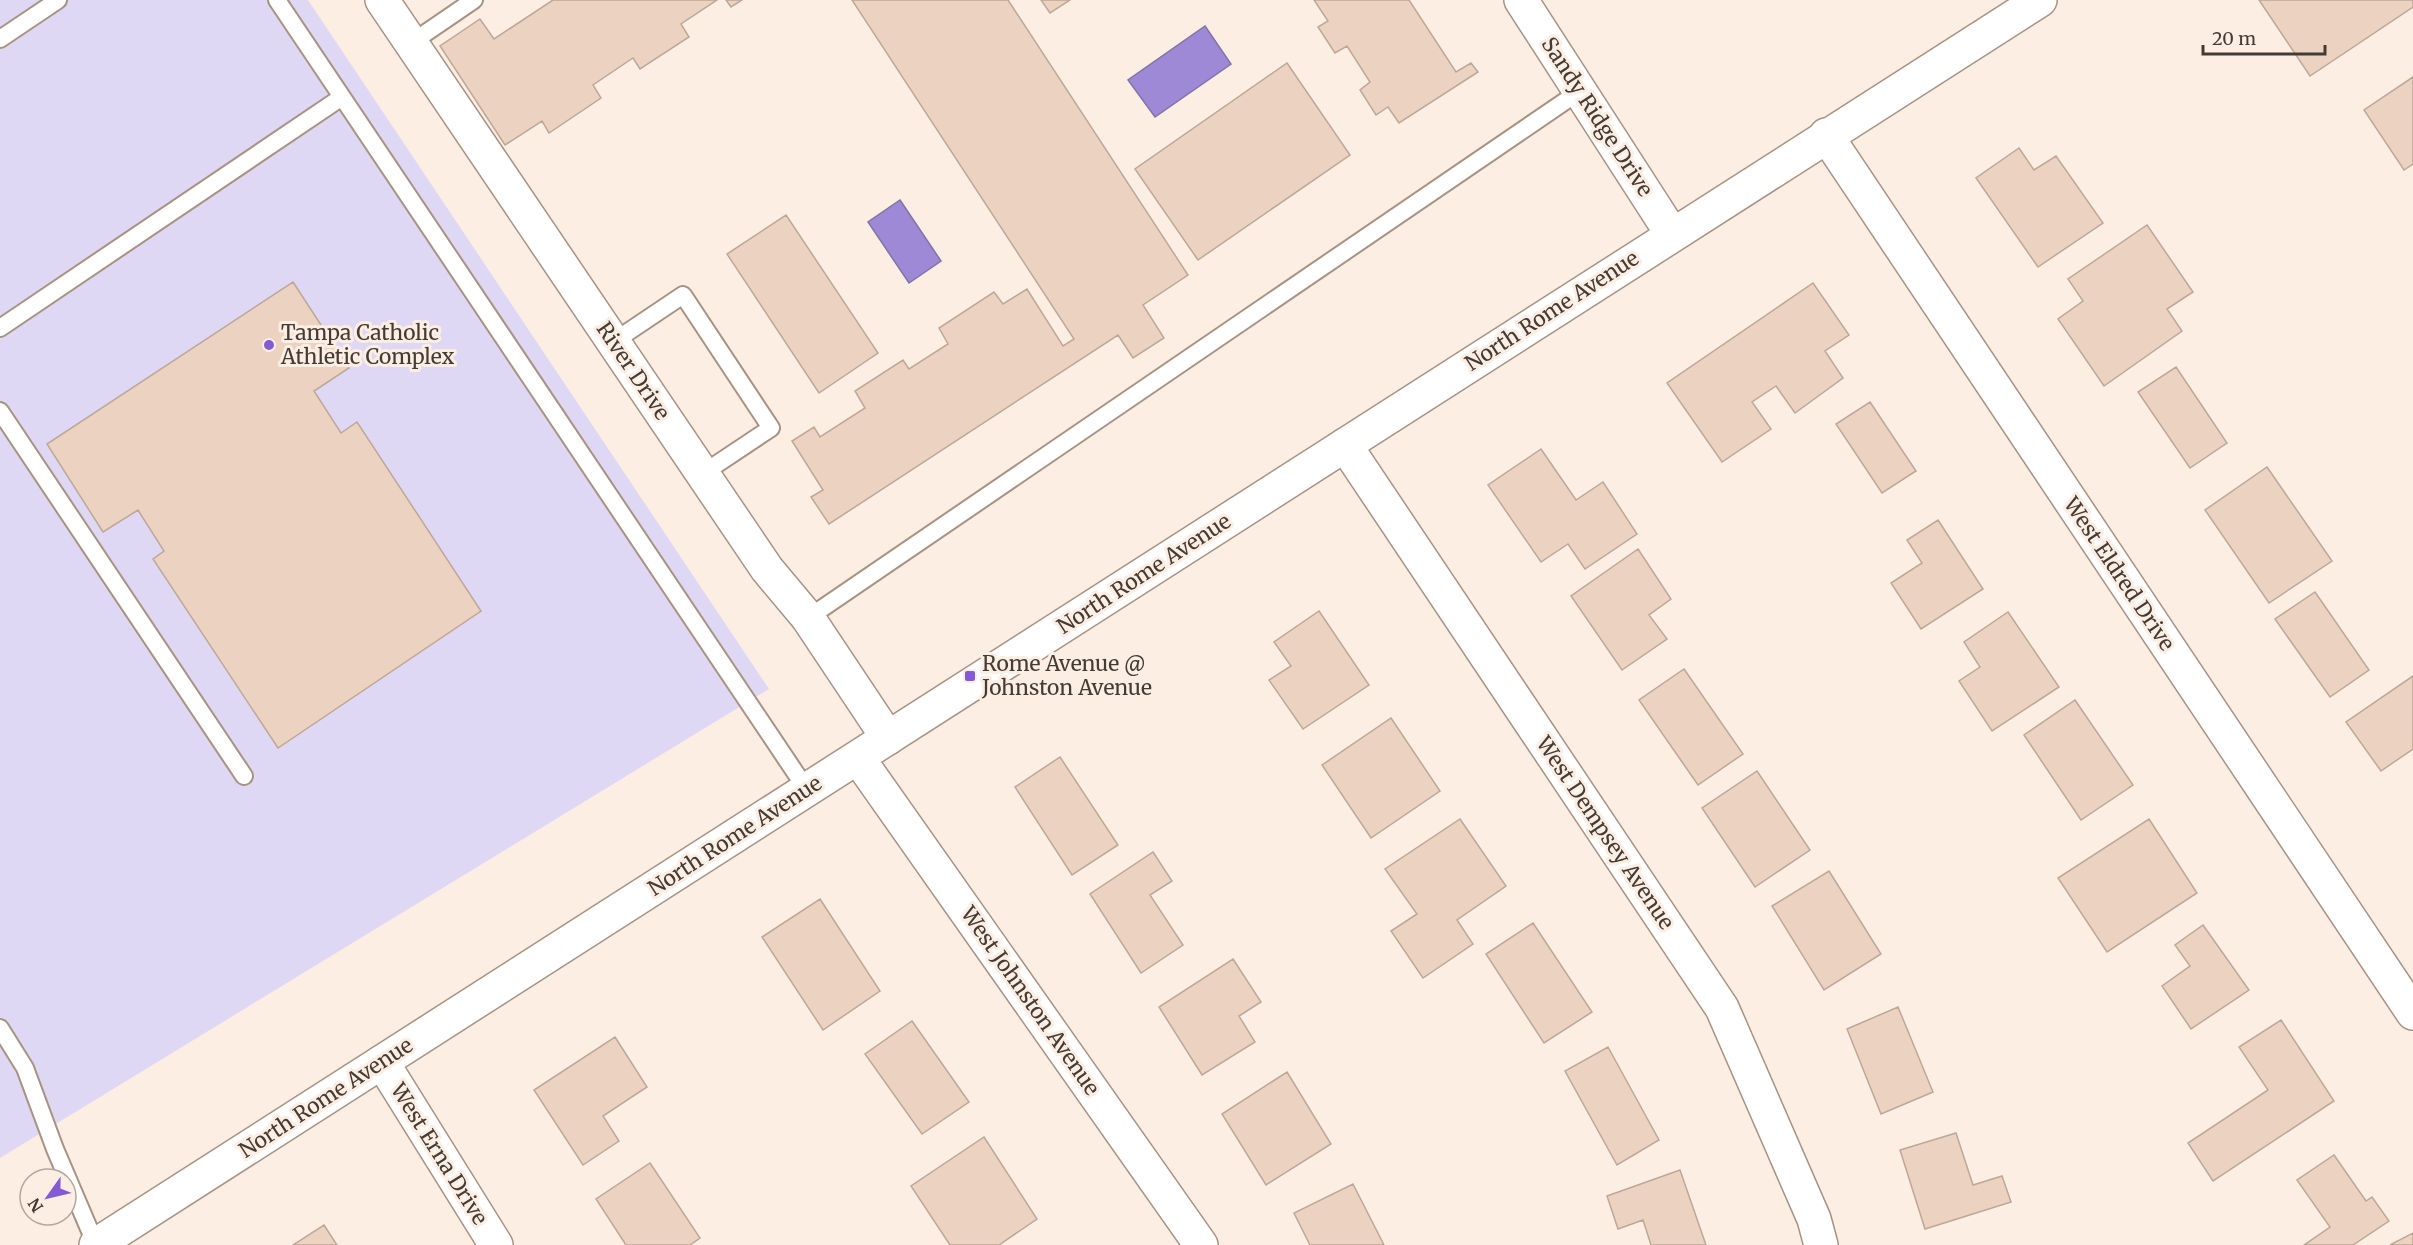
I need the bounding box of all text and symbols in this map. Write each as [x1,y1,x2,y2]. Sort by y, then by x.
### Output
scale bar [2203,18,2324,56]
text: 20 m [2212,27,2256,50]
street label: Sandy Ridge Drive [1536,32,1659,202]
street label: North Rome Avenue [1460,244,1644,377]
street label: River Drive [591,316,676,425]
place label: Tampa Catholic Athletic Complex [280,319,455,370]
marker: Tampa Catholic Athletic Complex [262,338,276,352]
street label: West Eldred Drive [2057,491,2181,656]
street label: North Rome Avenue [1052,507,1236,640]
place label: Rome Avenue @ Johnston Avenue [981,650,1152,701]
marker: Rome Avenue @ Johnston Avenue [963,669,977,683]
street label: West Dempsey Avenue [1530,730,1680,935]
street label: North Rome Avenue [643,769,827,902]
street label: West Johnston Avenue [954,900,1106,1100]
street label: North Rome Avenue [234,1031,418,1164]
street label: West Erna Drive [384,1077,494,1230]
north arrow [18,1167,78,1227]
text: N [24,1194,47,1216]

